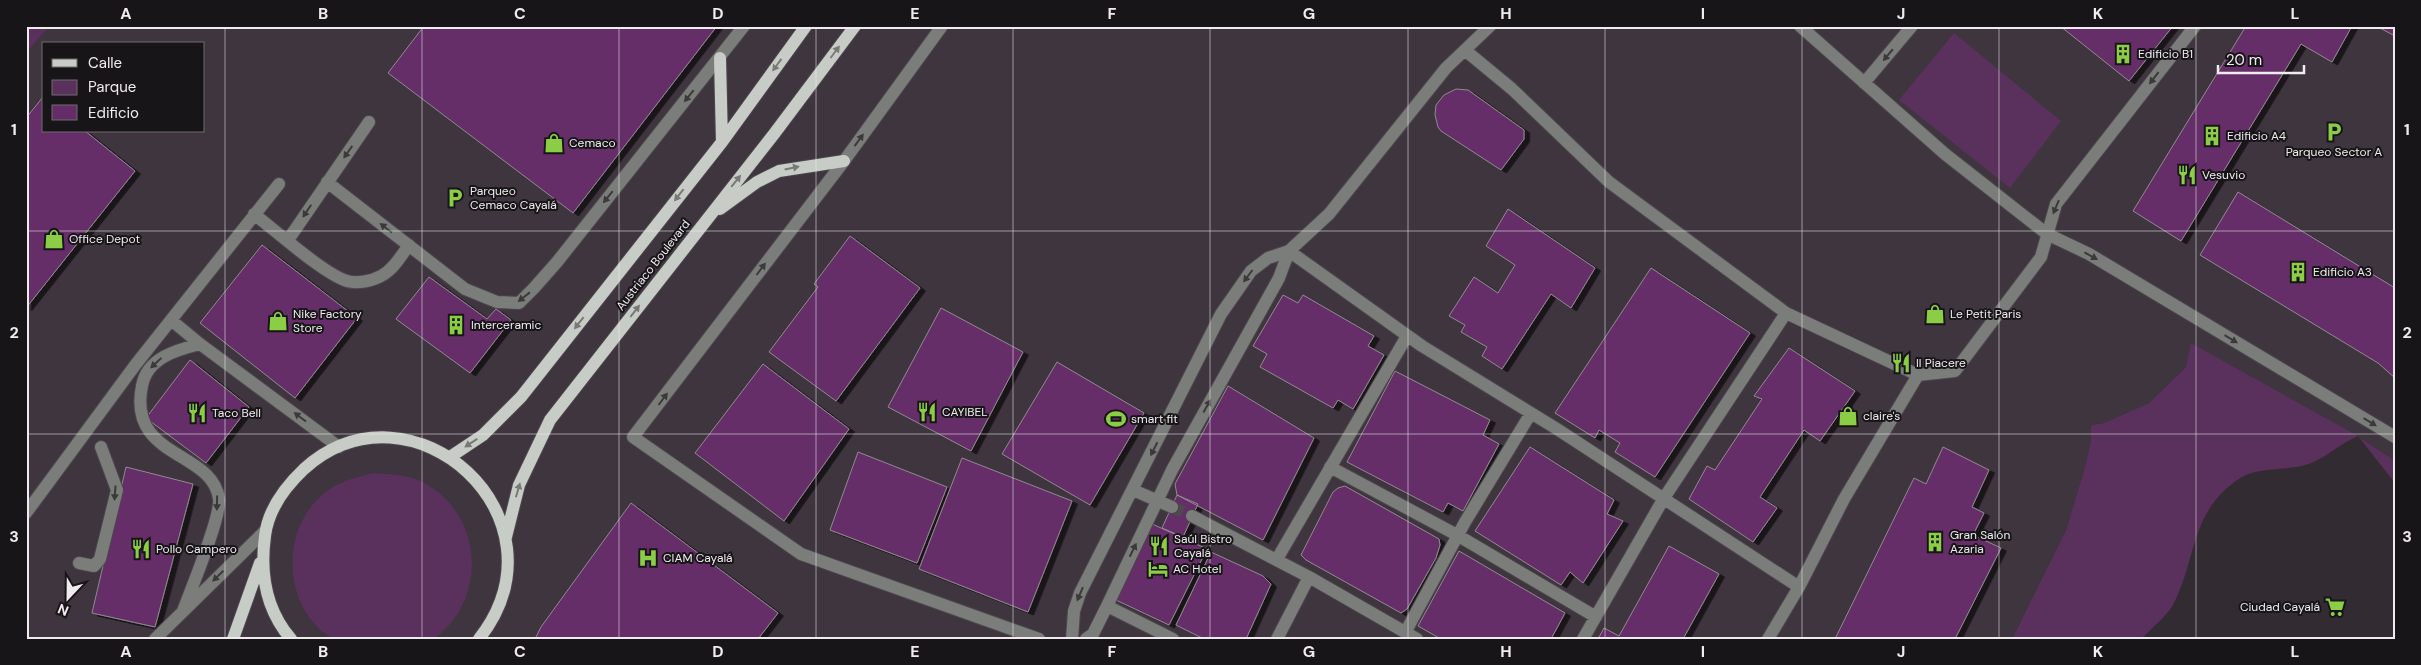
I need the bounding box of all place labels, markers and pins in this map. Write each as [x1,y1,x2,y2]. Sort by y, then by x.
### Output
building icon: Edificio B1 [2112,43,2134,65]
place label: Edificio B1 [2138,46,2193,62]
parking icon: Parqueo Sector A [2323,121,2345,143]
building icon: Edificio A4 [2201,125,2223,147]
place label: Edificio A4 [2227,128,2286,144]
shop icon: Cemaco [543,132,565,154]
place label: Cemaco [569,135,616,151]
place label: Parqueo Sector A [2286,144,2382,160]
restaurant icon: Vesuvio [2176,164,2198,186]
place label: Vesuvio [2202,167,2245,183]
place label: Parqueo Cemaco Cayalá [470,183,557,213]
parking icon: Parqueo Cemaco Cayalá [444,187,466,209]
shop icon: Office Depot [43,228,65,250]
place label: Office Depot [69,231,140,247]
building icon: Edificio A3 [2287,261,2309,283]
place label: Edificio A3 [2313,264,2372,280]
shop icon: Le Petit Paris [1924,303,1946,325]
place label: Nike Factory Store [293,306,362,336]
place label: Le Petit Paris [1950,306,2021,322]
shop icon: Nike Factory Store [267,310,289,332]
building icon: Interceramic [445,314,467,336]
place label: Interceramic [471,317,541,333]
restaurant icon: Il Piacere [1890,352,1912,374]
place label: Il Piacere [1916,355,1966,371]
restaurant icon: CAYIBEL [916,401,938,423]
restaurant icon: Taco Bell [186,402,208,424]
place label: CAYIBEL [942,404,988,420]
place label: Taco Bell [212,405,261,421]
shop icon: claire's [1837,405,1859,427]
sports icon: smart fit [1105,408,1127,430]
place label: claire's [1863,408,1900,424]
place label: smart fit [1131,411,1178,427]
place label: Gran Salón Azaria [1950,527,2010,557]
place label: Saúl Bistro Cayalá [1174,531,1232,561]
building icon: Gran Salón Azaria [1924,531,1946,553]
restaurant icon: Saúl Bistro Cayalá [1148,535,1170,557]
restaurant icon: Pollo Campero [130,538,152,560]
place label: Pollo Campero [156,541,237,557]
hospital icon: CIAM Cayalá [637,547,659,569]
place label: CIAM Cayalá [663,550,733,566]
hotel icon: AC Hotel [1147,558,1169,580]
place label: AC Hotel [1173,561,1221,577]
supermarket icon: Ciudad Cayalá [2324,596,2346,618]
place label: Ciudad Cayalá [2240,599,2320,615]

